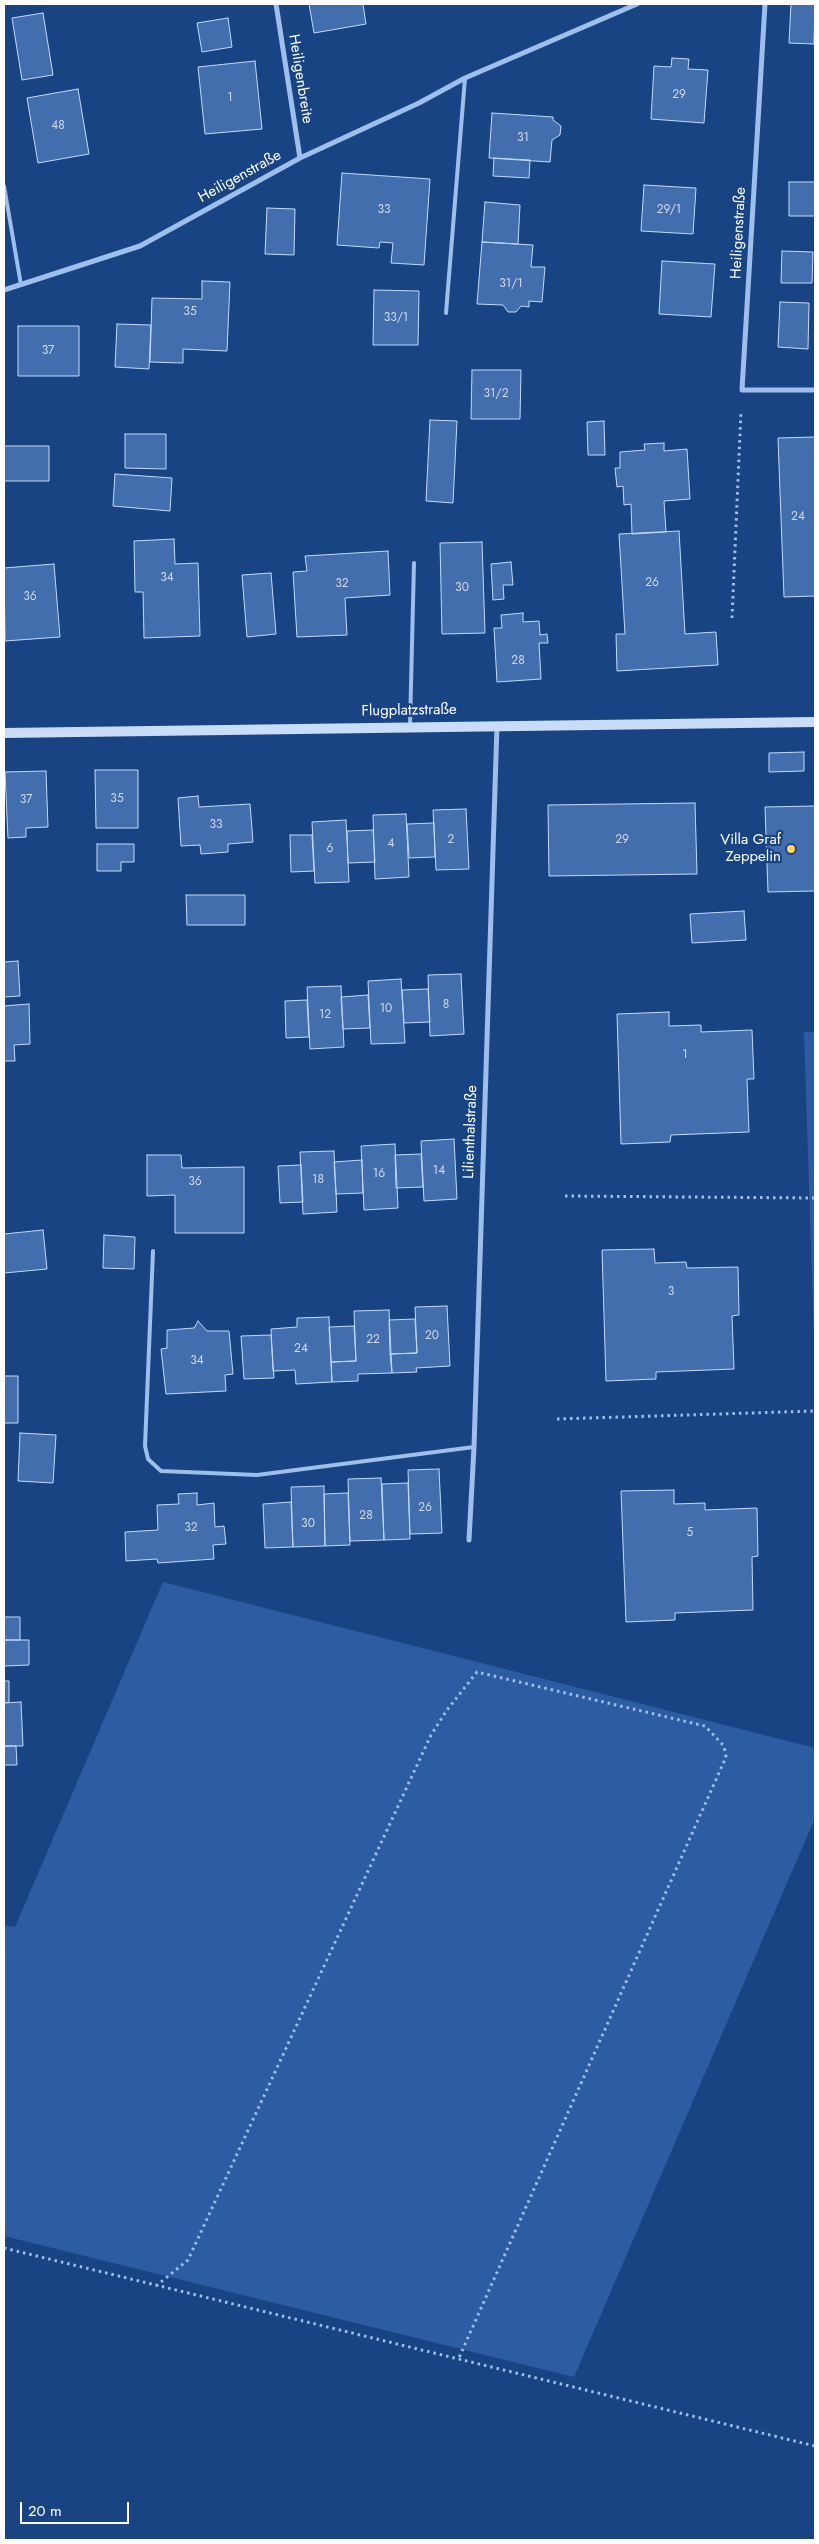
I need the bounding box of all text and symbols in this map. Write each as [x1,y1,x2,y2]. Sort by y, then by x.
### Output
street label: Heiligenbreite [284,33,316,125]
house number: 29 [672,88,686,102]
house number: 1 [227,91,233,105]
house number: 48 [51,119,65,133]
house number: 31 [517,131,529,145]
street label: Heiligenstraße [195,147,285,207]
street label: Heiligenstraße [728,187,750,279]
house number: 33 [377,203,391,217]
house number: 29/1 [657,203,681,217]
house number: 31/1 [499,277,523,291]
house number: 35 [183,305,197,319]
house number: 33/1 [384,311,408,325]
house number: 37 [42,344,54,358]
house number: 31/2 [484,387,508,401]
house number: 24 [791,510,805,524]
house number: 34 [160,571,174,585]
house number: 26 [645,576,659,590]
house number: 32 [335,577,349,591]
house number: 30 [455,581,469,595]
house number: 36 [23,590,37,604]
house number: 28 [511,654,525,668]
street label: Flugplatzstraße [361,701,457,721]
house number: 35 [110,792,124,806]
house number: 37 [20,793,32,807]
house number: 33 [209,818,223,832]
place label: Villa Graf Zeppelin [720,831,781,866]
house number: 2 [448,833,454,847]
house number: 29 [615,833,629,847]
house number: 4 [388,837,394,851]
house number: 6 [327,842,333,856]
marker: Villa Graf Zeppelin [785,843,797,855]
house number: 8 [443,998,449,1012]
house number: 10 [380,1002,392,1016]
house number: 12 [319,1008,331,1022]
house number: 1 [682,1048,688,1062]
street label: Lilienthalstraße [460,1085,482,1179]
house number: 14 [433,1164,445,1178]
house number: 16 [373,1167,385,1181]
house number: 18 [312,1173,324,1187]
house number: 36 [188,1175,202,1189]
house number: 3 [668,1285,674,1299]
house number: 20 [425,1329,439,1343]
house number: 22 [366,1333,380,1347]
house number: 24 [294,1342,308,1356]
house number: 34 [190,1354,204,1368]
house number: 26 [418,1501,432,1515]
house number: 28 [359,1509,373,1523]
house number: 30 [301,1517,315,1531]
house number: 32 [184,1521,198,1535]
house number: 5 [687,1526,693,1540]
scale bar [22,2492,131,2524]
text: 20 m [28,2500,62,2522]

